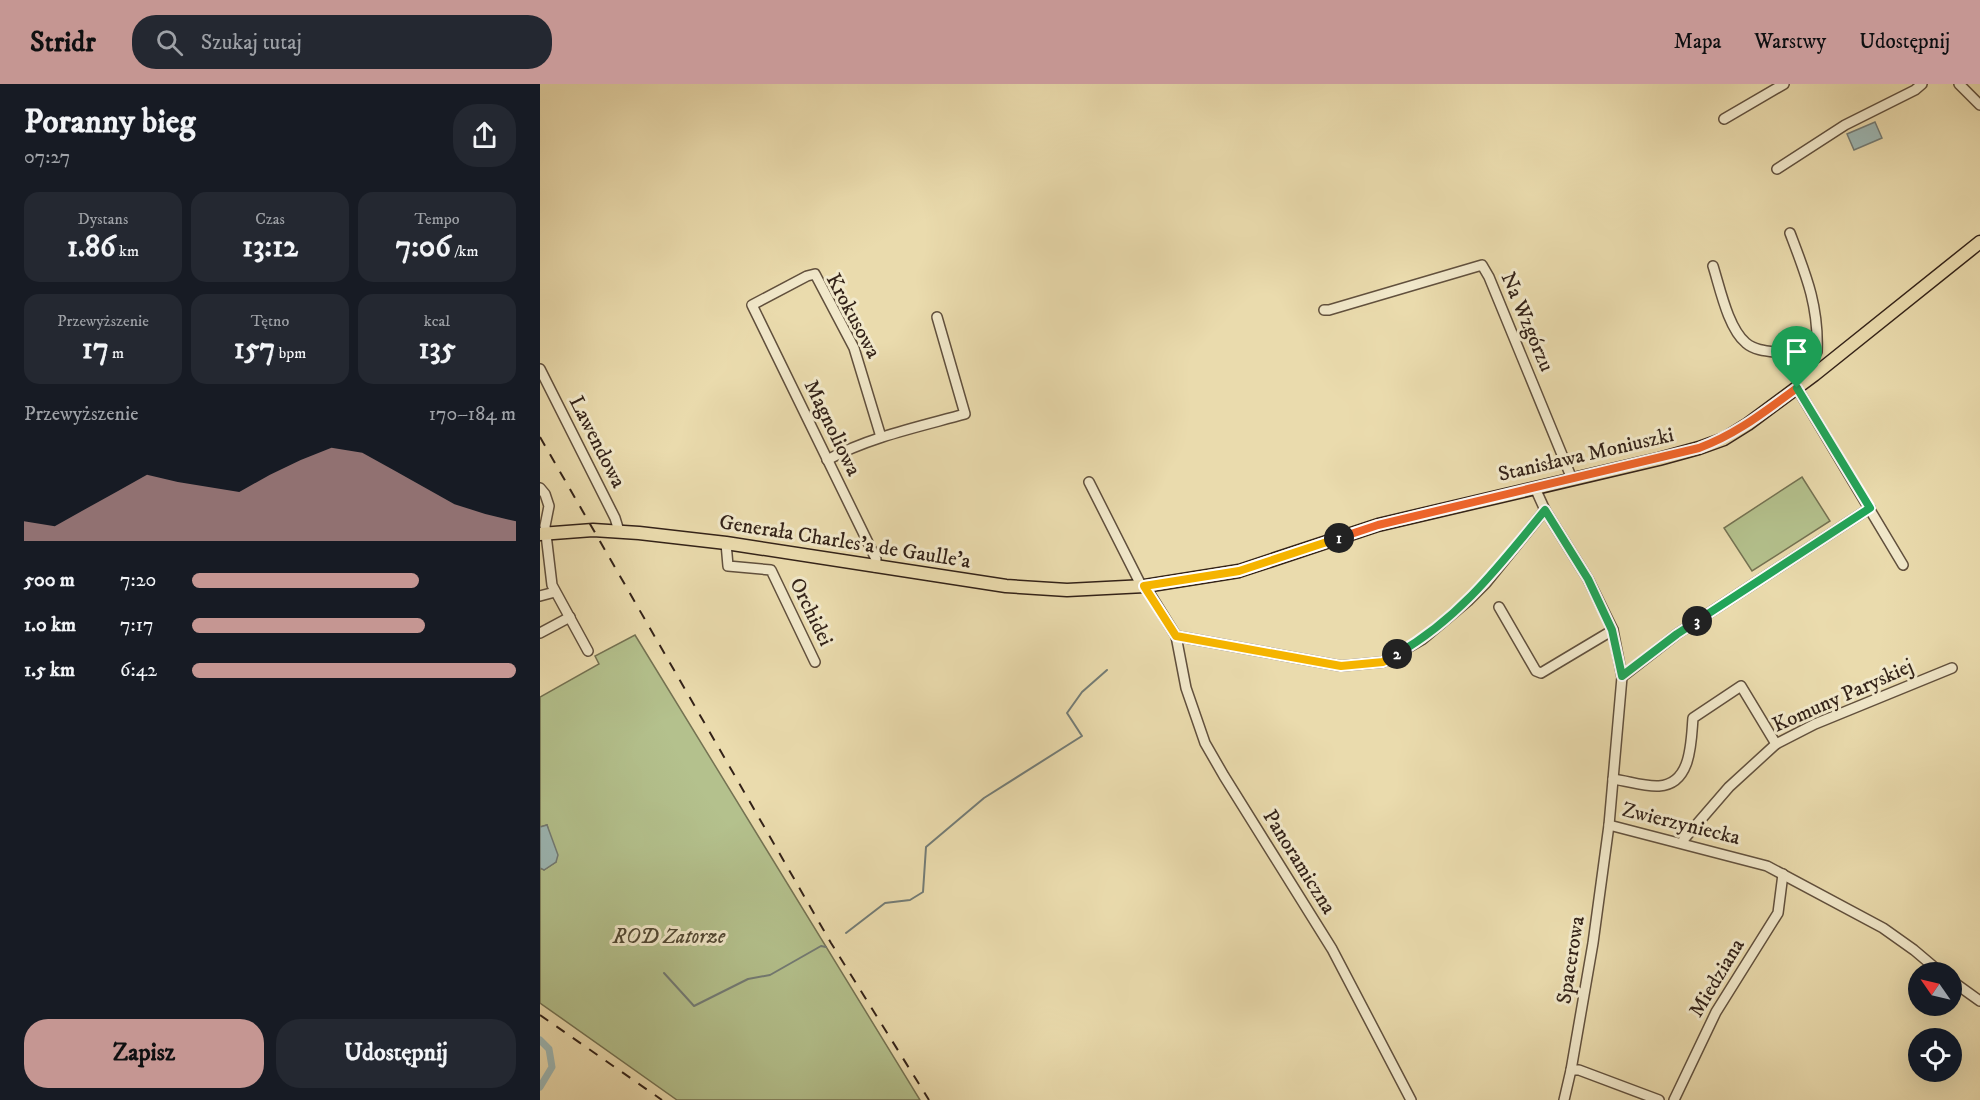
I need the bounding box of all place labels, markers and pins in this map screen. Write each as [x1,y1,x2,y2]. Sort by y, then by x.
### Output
pin [1771,326,1822,388]
pin: 1 [1324,523,1354,553]
pin: 3 [1682,606,1712,636]
pin: 2 [1382,639,1412,669]

